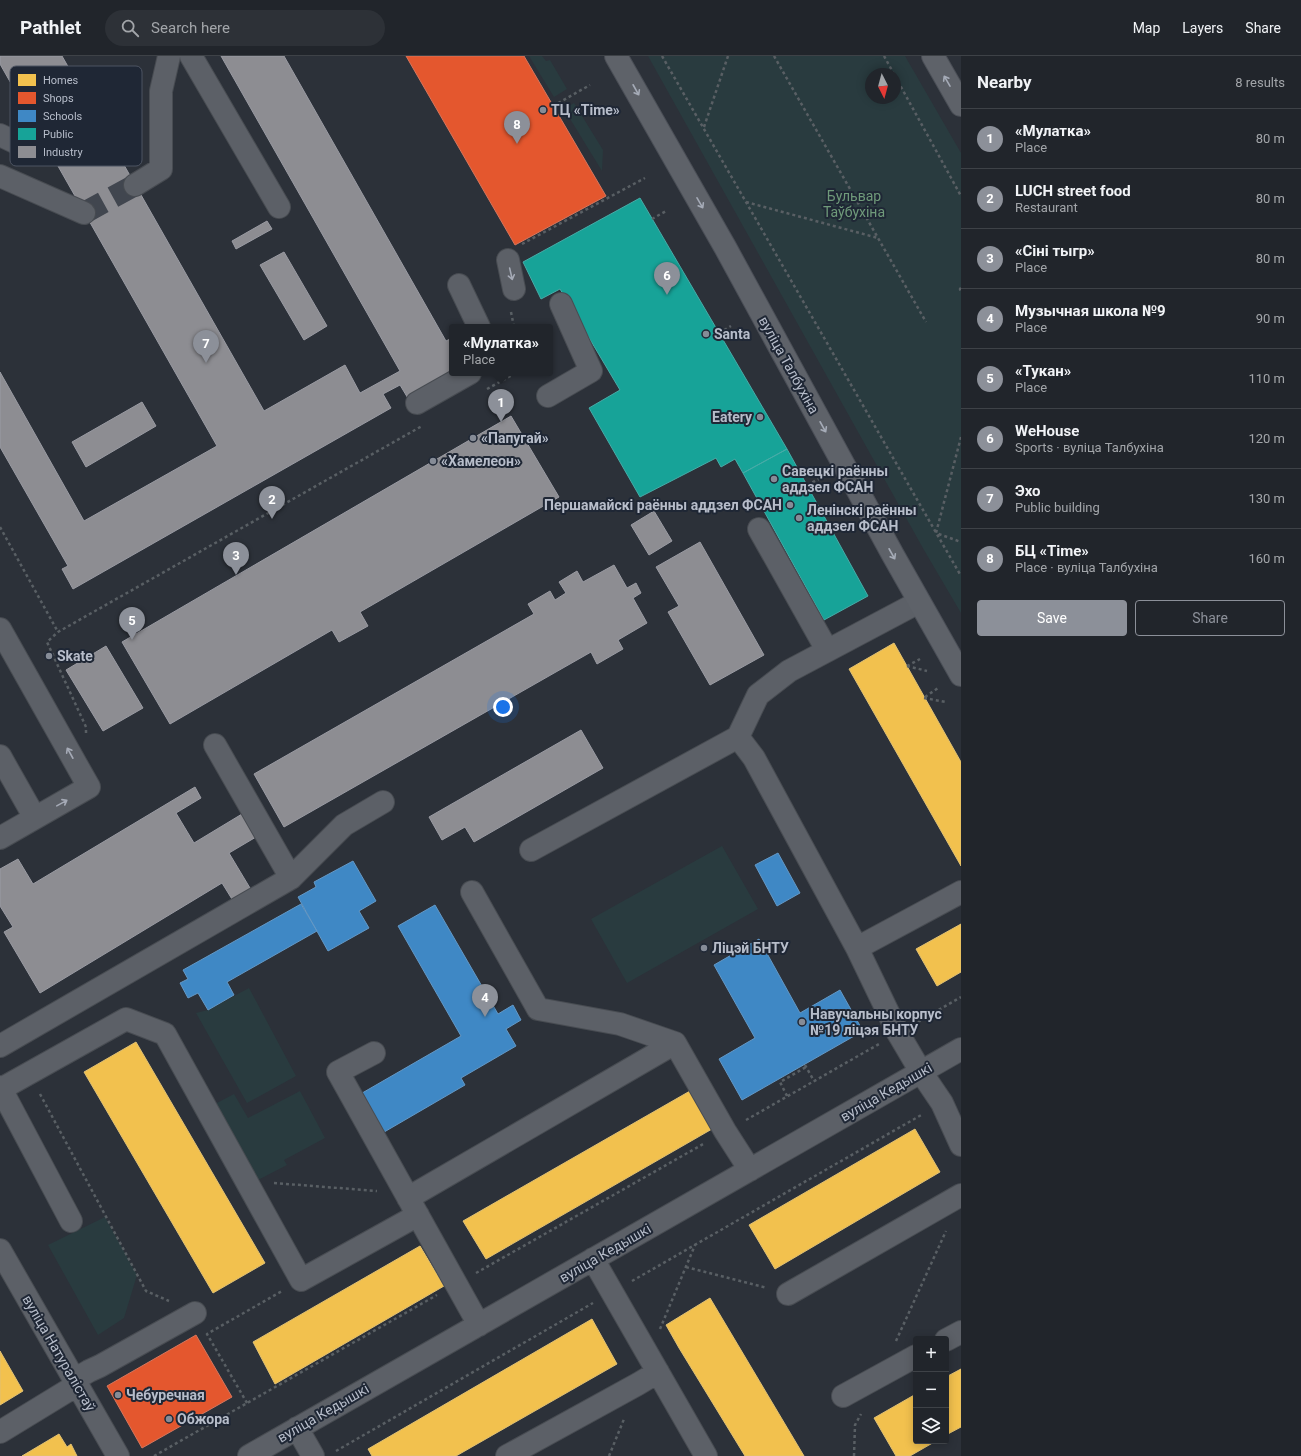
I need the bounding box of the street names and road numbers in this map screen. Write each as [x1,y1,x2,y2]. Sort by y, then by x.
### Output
street label: вуліца Талбухіна [756,314,822,416]
street label: вуліца Кедышкі [837,1059,935,1125]
street label: вуліца Кедышкі [556,1220,654,1286]
street label: вуліца Натуралістаў [19,1292,99,1414]
street label: вуліца Кедышкі [274,1380,372,1446]

